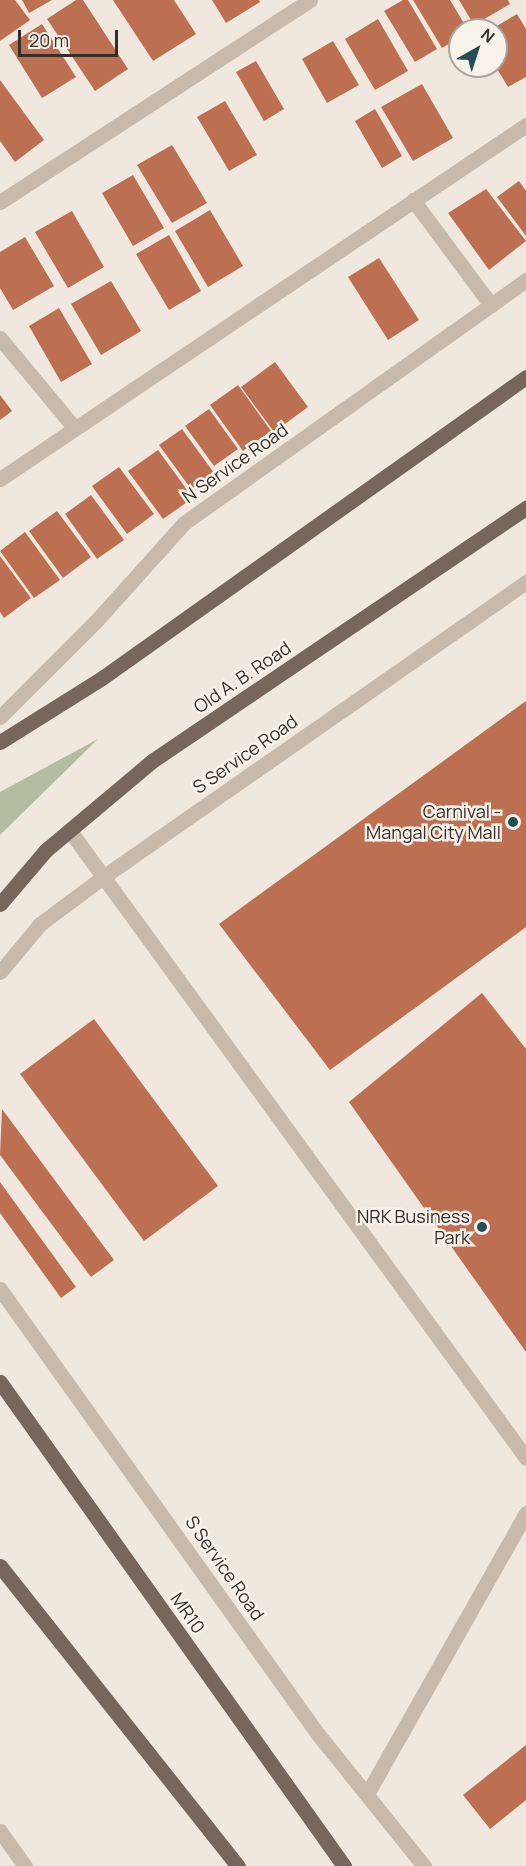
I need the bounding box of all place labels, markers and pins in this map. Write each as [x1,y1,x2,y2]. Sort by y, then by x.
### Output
place label: Carnival - Mangal City Mall [366,801,501,844]
marker: Carnival - Mangal City Mall [506,815,520,829]
place label: NRK Business Park [357,1206,470,1248]
marker: NRK Business Park [475,1220,489,1234]

